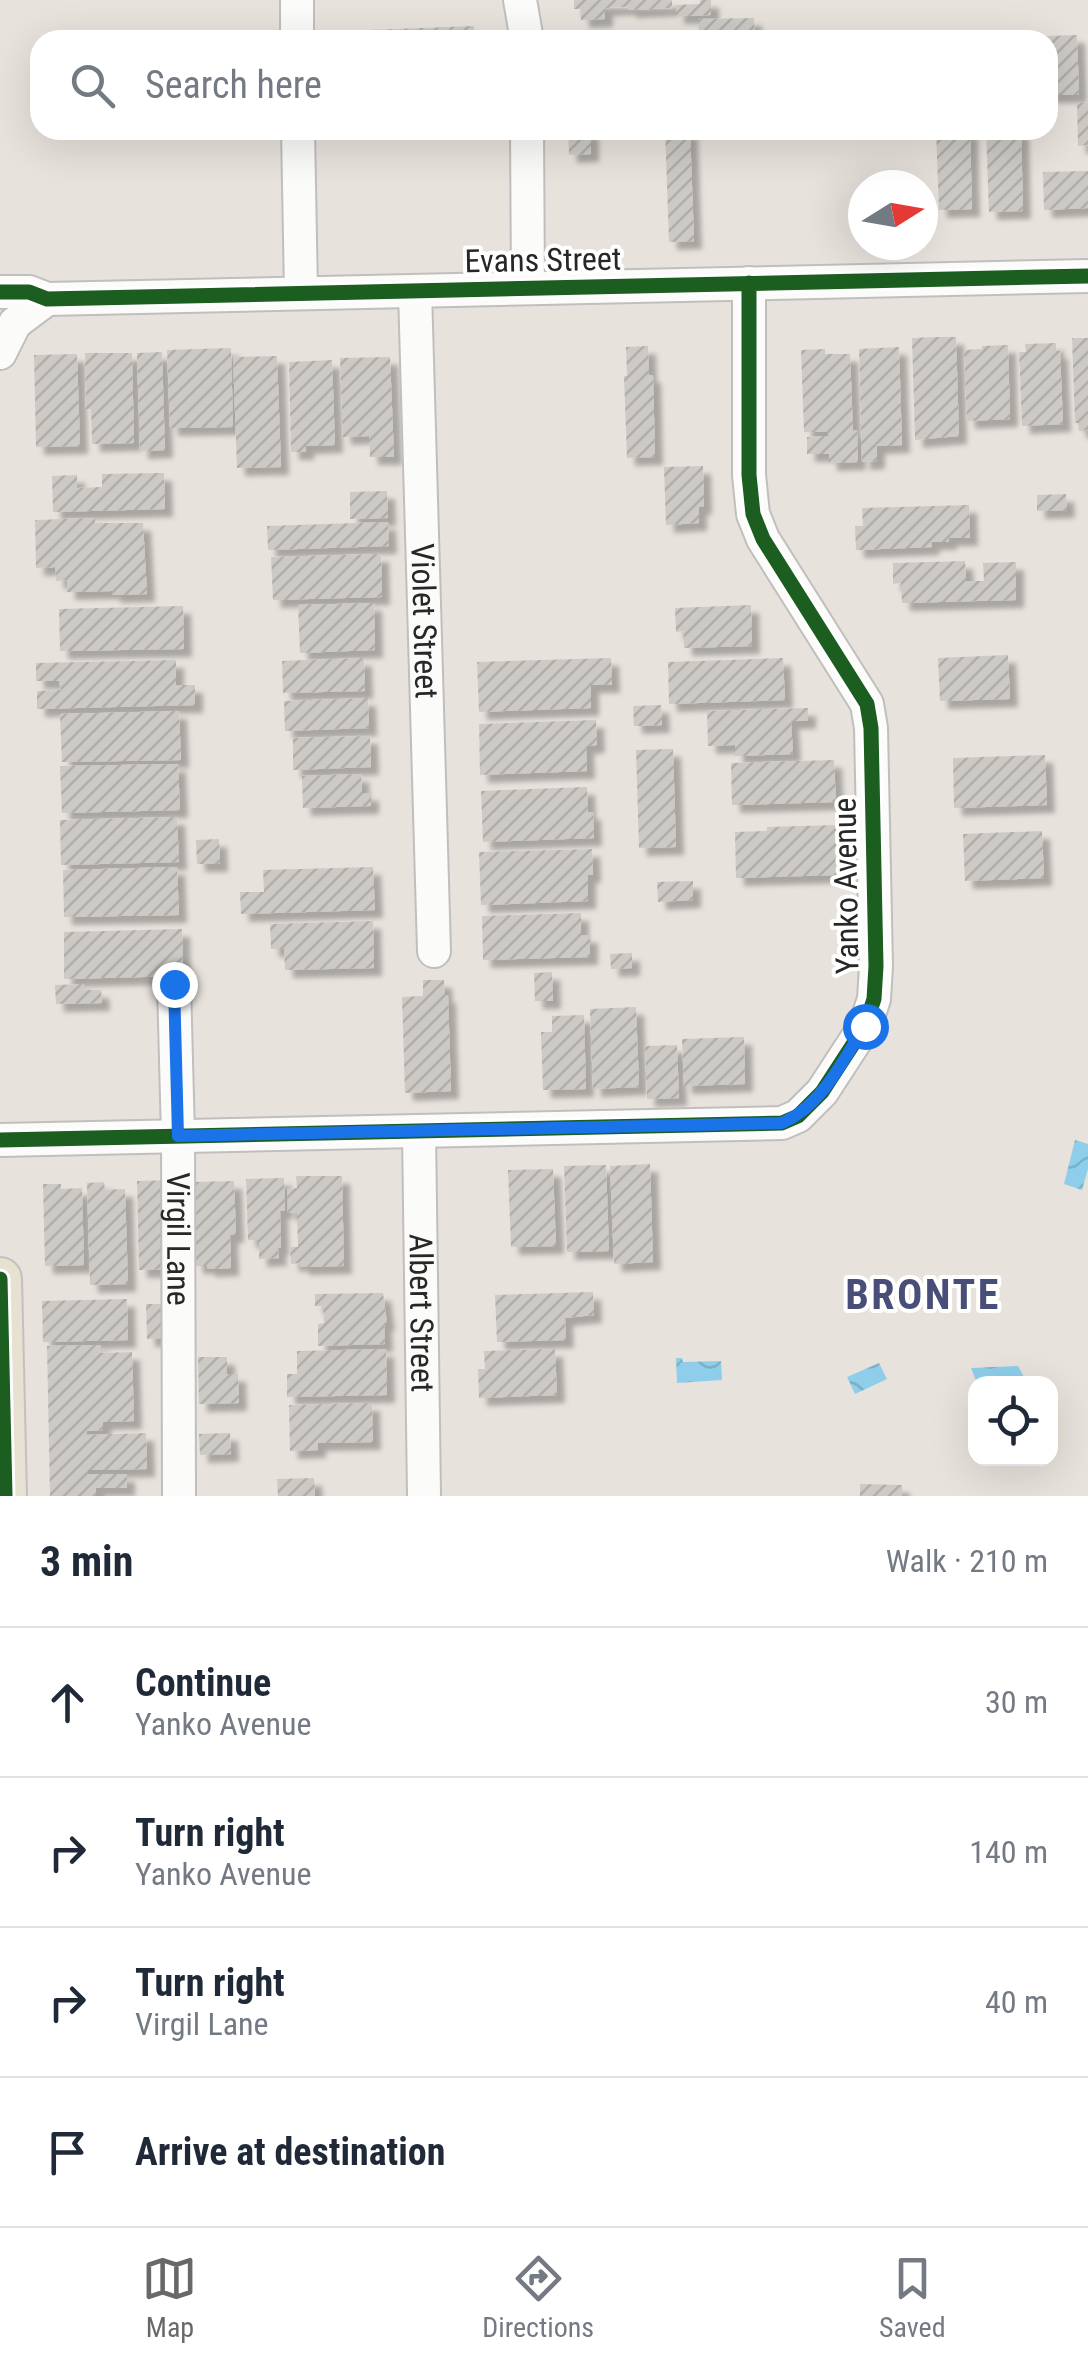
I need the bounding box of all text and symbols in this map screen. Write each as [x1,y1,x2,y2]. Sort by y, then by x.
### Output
search box [30,30,1058,140]
icon: search [65,58,120,113]
text: Search here [145,63,322,107]
north arrow [848,170,938,260]
street label: Evans Street [464,240,622,280]
street label: Violet Street [403,543,446,699]
street label: Yanko Avenue [825,797,867,975]
route end [152,962,198,1008]
route start [843,1004,889,1050]
street label: Virgil Lane [159,1172,197,1306]
street label: Albert Street [401,1233,442,1393]
district label: BRONTE [845,1270,1001,1319]
map controls [968,1376,1058,1466]
button: locate [968,1376,1058,1466]
text: 3 min [40,1537,133,1586]
text: Walk · 210 m [886,1542,1048,1580]
text: Continue [135,1661,271,1705]
icon: ahead [40,1675,95,1730]
text: 30 m [985,1683,1048,1721]
text: Yanko Avenue [135,1705,311,1743]
text: Turn right [135,1811,285,1855]
icon: right [40,1825,95,1880]
text: 140 m [969,1833,1048,1871]
text: Yanko Avenue [135,1855,311,1893]
text: Turn right [135,1961,285,2005]
icon: right [40,1975,95,2030]
text: 40 m [985,1983,1048,2021]
text: Virgil Lane [135,2005,269,2043]
icon: arrive [40,2125,95,2180]
text: Arrive at destination [135,2130,445,2174]
tab: Map [142,2251,197,2344]
tab: Directions [482,2251,594,2344]
tab: Saved [879,2251,946,2344]

